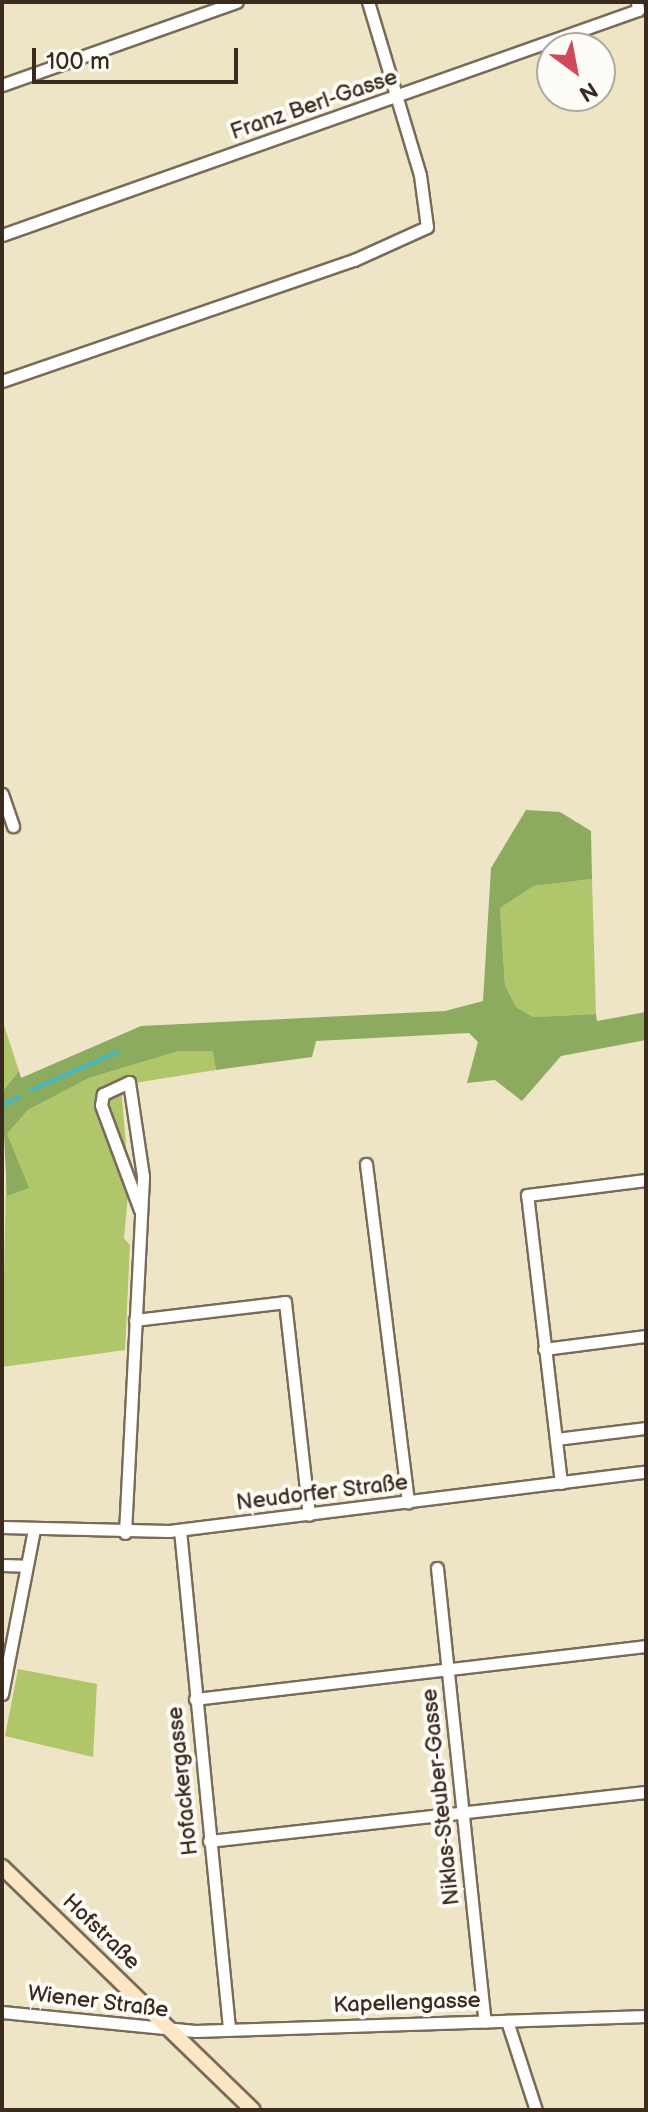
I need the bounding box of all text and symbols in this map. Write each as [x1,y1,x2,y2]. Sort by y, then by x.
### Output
scale bar [36,32,242,82]
north arrow [536,32,616,112]
text: 100 m [46,47,110,76]
street label: Franz Berl-Gasse [227,64,401,146]
text: N [574,75,602,107]
street label: Neudorfer Straße [234,1469,410,1517]
street label: Niklas-Steuber-Gasse [416,1687,466,1907]
street label: Hofackergasse [162,1705,204,1857]
street label: Hofstraße [57,1889,145,1975]
street label: Wiener Straße [26,1980,170,2024]
street label: Kapellengasse [333,1987,481,2019]

